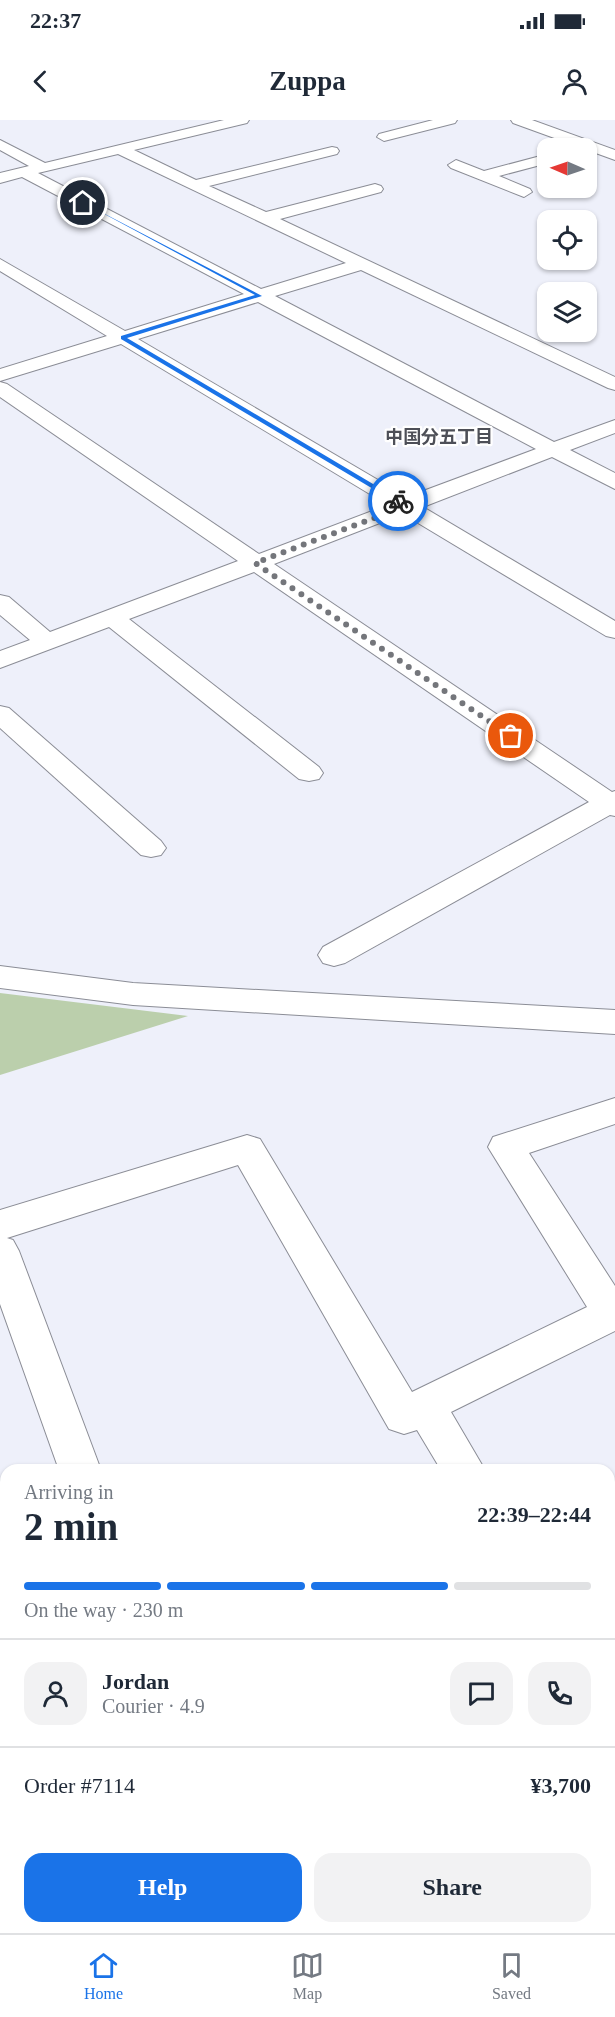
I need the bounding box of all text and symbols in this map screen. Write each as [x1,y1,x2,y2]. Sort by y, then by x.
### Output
text: 22:37 [30,8,81,33]
icon: back [24,65,57,98]
icon: person [558,65,591,98]
text: Zuppa [269,66,346,96]
north arrow [537,138,597,198]
map controls [537,138,597,342]
pin [57,177,108,228]
icon: home [66,186,99,219]
button: locate [537,210,597,270]
button: layers [537,282,597,342]
district label: 中国分五丁目 [385,427,493,447]
courier [368,471,428,531]
icon: bike [382,485,415,518]
pin [485,710,536,761]
icon: bag [494,719,527,752]
text: Arriving in [24,1481,113,1503]
text: 22:39–22:44 [477,1502,591,1527]
text: 2 min [24,1505,118,1548]
text: On the way · 230 m [24,1599,183,1621]
button: person [24,1662,87,1725]
button: chat [450,1662,513,1725]
button: phone [528,1662,591,1725]
text: Jordan [102,1669,169,1694]
text: Courier · 4.9 [102,1695,205,1717]
text: Order #7114 [24,1773,135,1798]
text: ¥3,700 [531,1773,591,1798]
button: Help [24,1853,302,1922]
button: Share [314,1853,591,1922]
tab: Home [84,1949,123,2003]
tab: Map [291,1949,324,2003]
tab: Saved [492,1949,531,2003]

